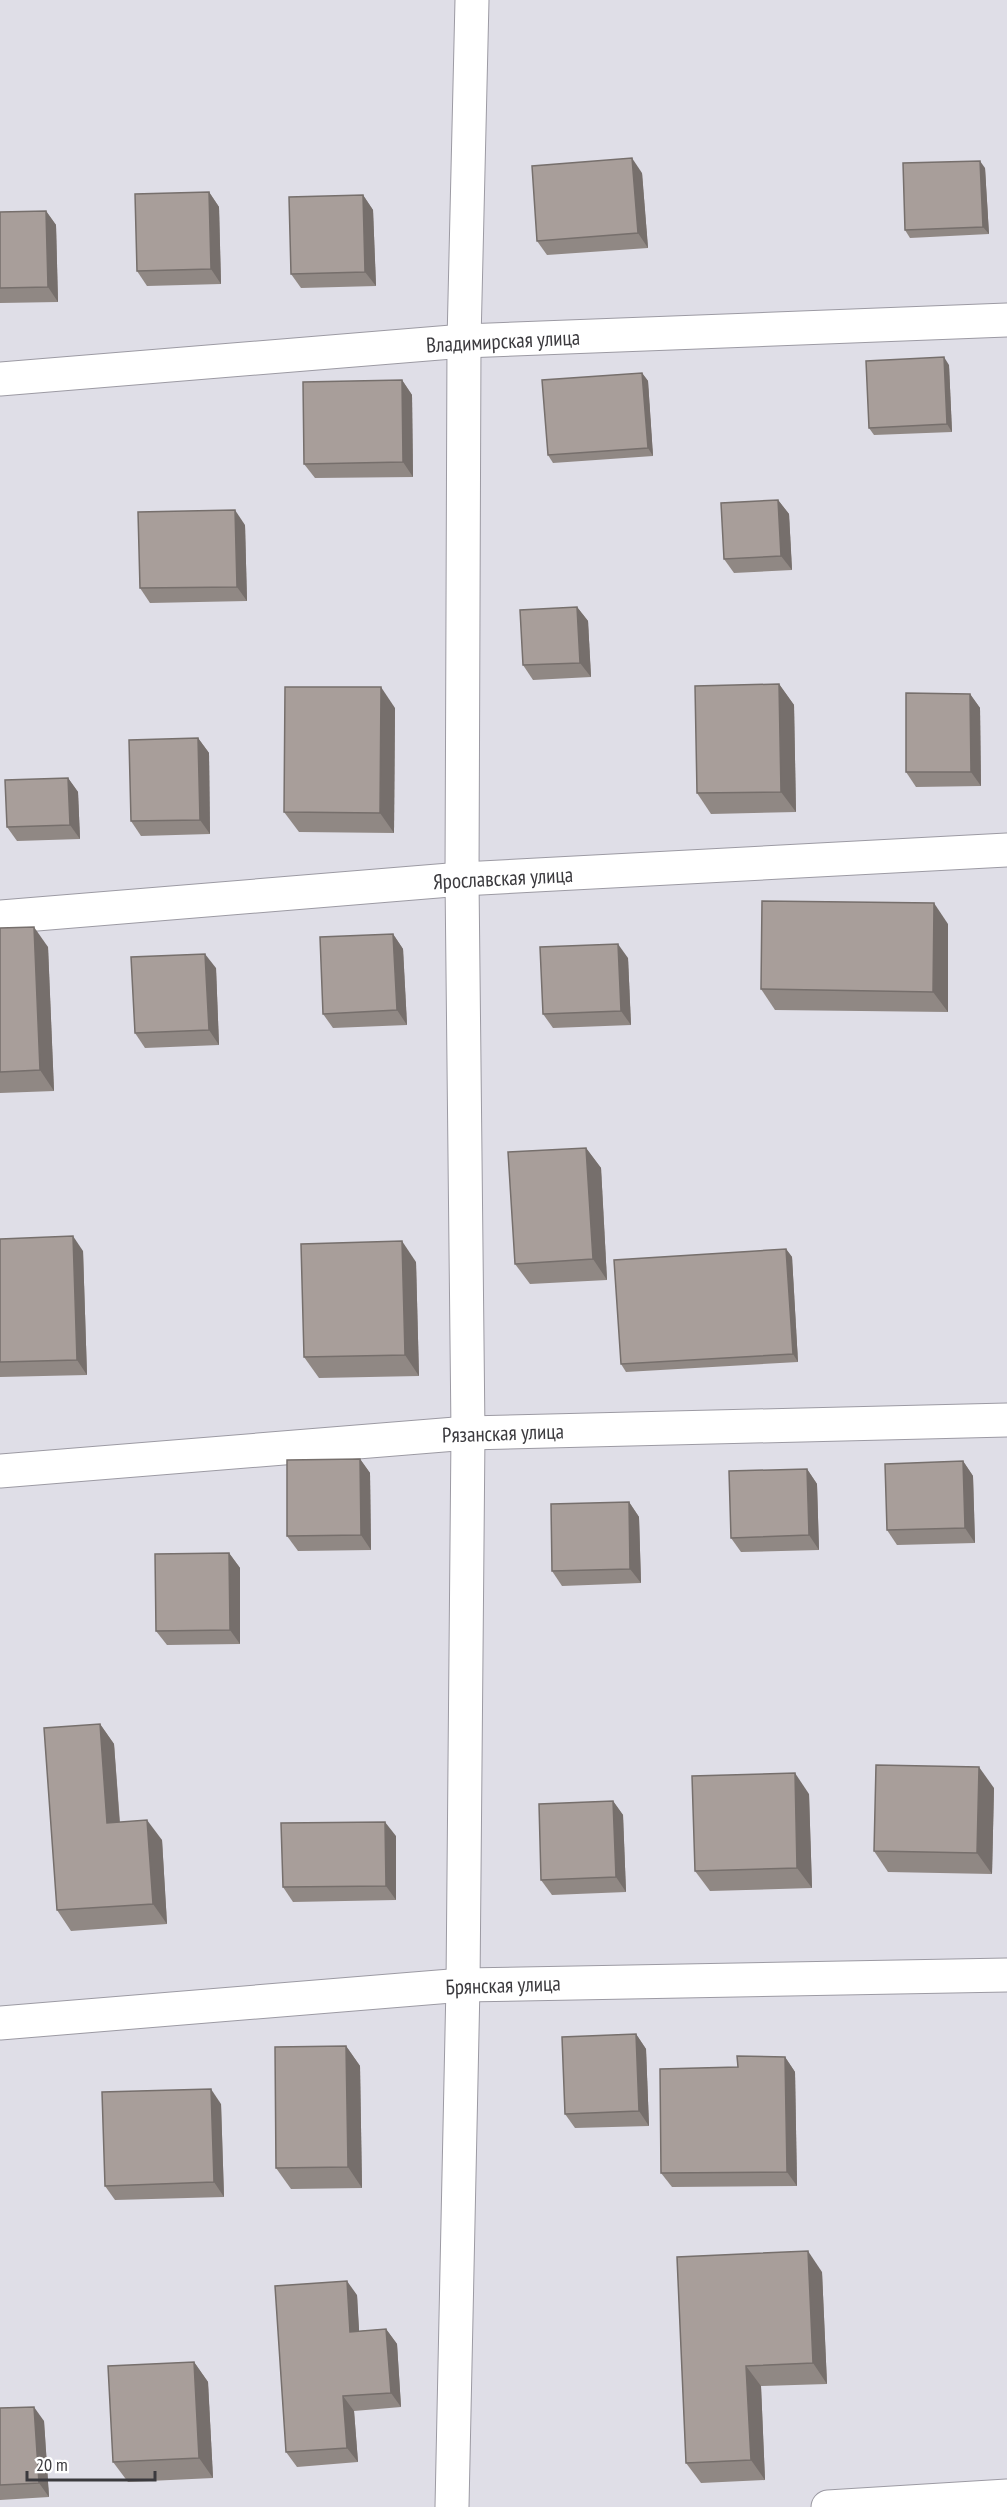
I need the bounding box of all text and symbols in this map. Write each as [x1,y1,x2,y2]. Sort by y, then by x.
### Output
street label: Владимирская улица [425,323,581,359]
street label: Ярославская улица [432,861,574,895]
street label: Рязанская улица [442,1417,564,1449]
street label: Брянская улица [445,1969,561,2001]
scale bar [27,2444,154,2482]
text: 20 m [36,2453,68,2476]

